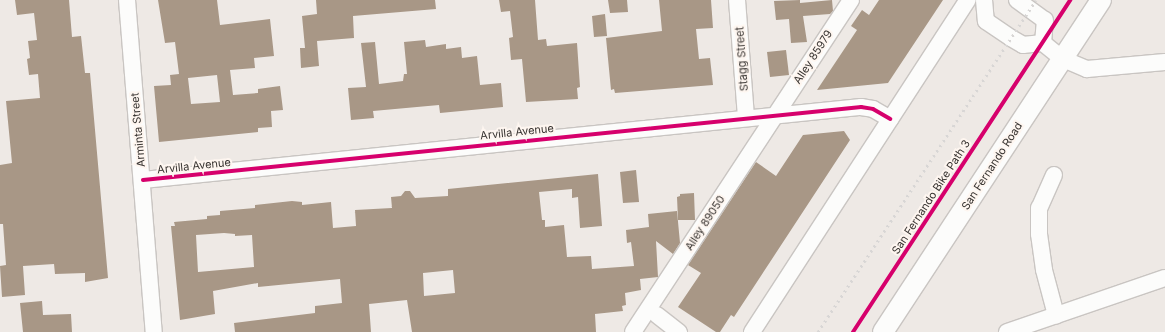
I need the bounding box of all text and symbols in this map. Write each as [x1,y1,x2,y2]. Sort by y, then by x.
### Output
street label: Stagg Street [733,26,751,92]
street label: Alley 85979 [791,28,835,86]
street label: Arminta Street [128,92,148,168]
street label: San Fernando Road [959,120,1025,212]
street label: Arvilla Avenue [480,122,554,142]
street label: San Fernando Bike Path 3 [889,137,973,257]
street label: Arvilla Avenue [157,156,231,176]
street label: Alley 89050 [682,193,728,253]

